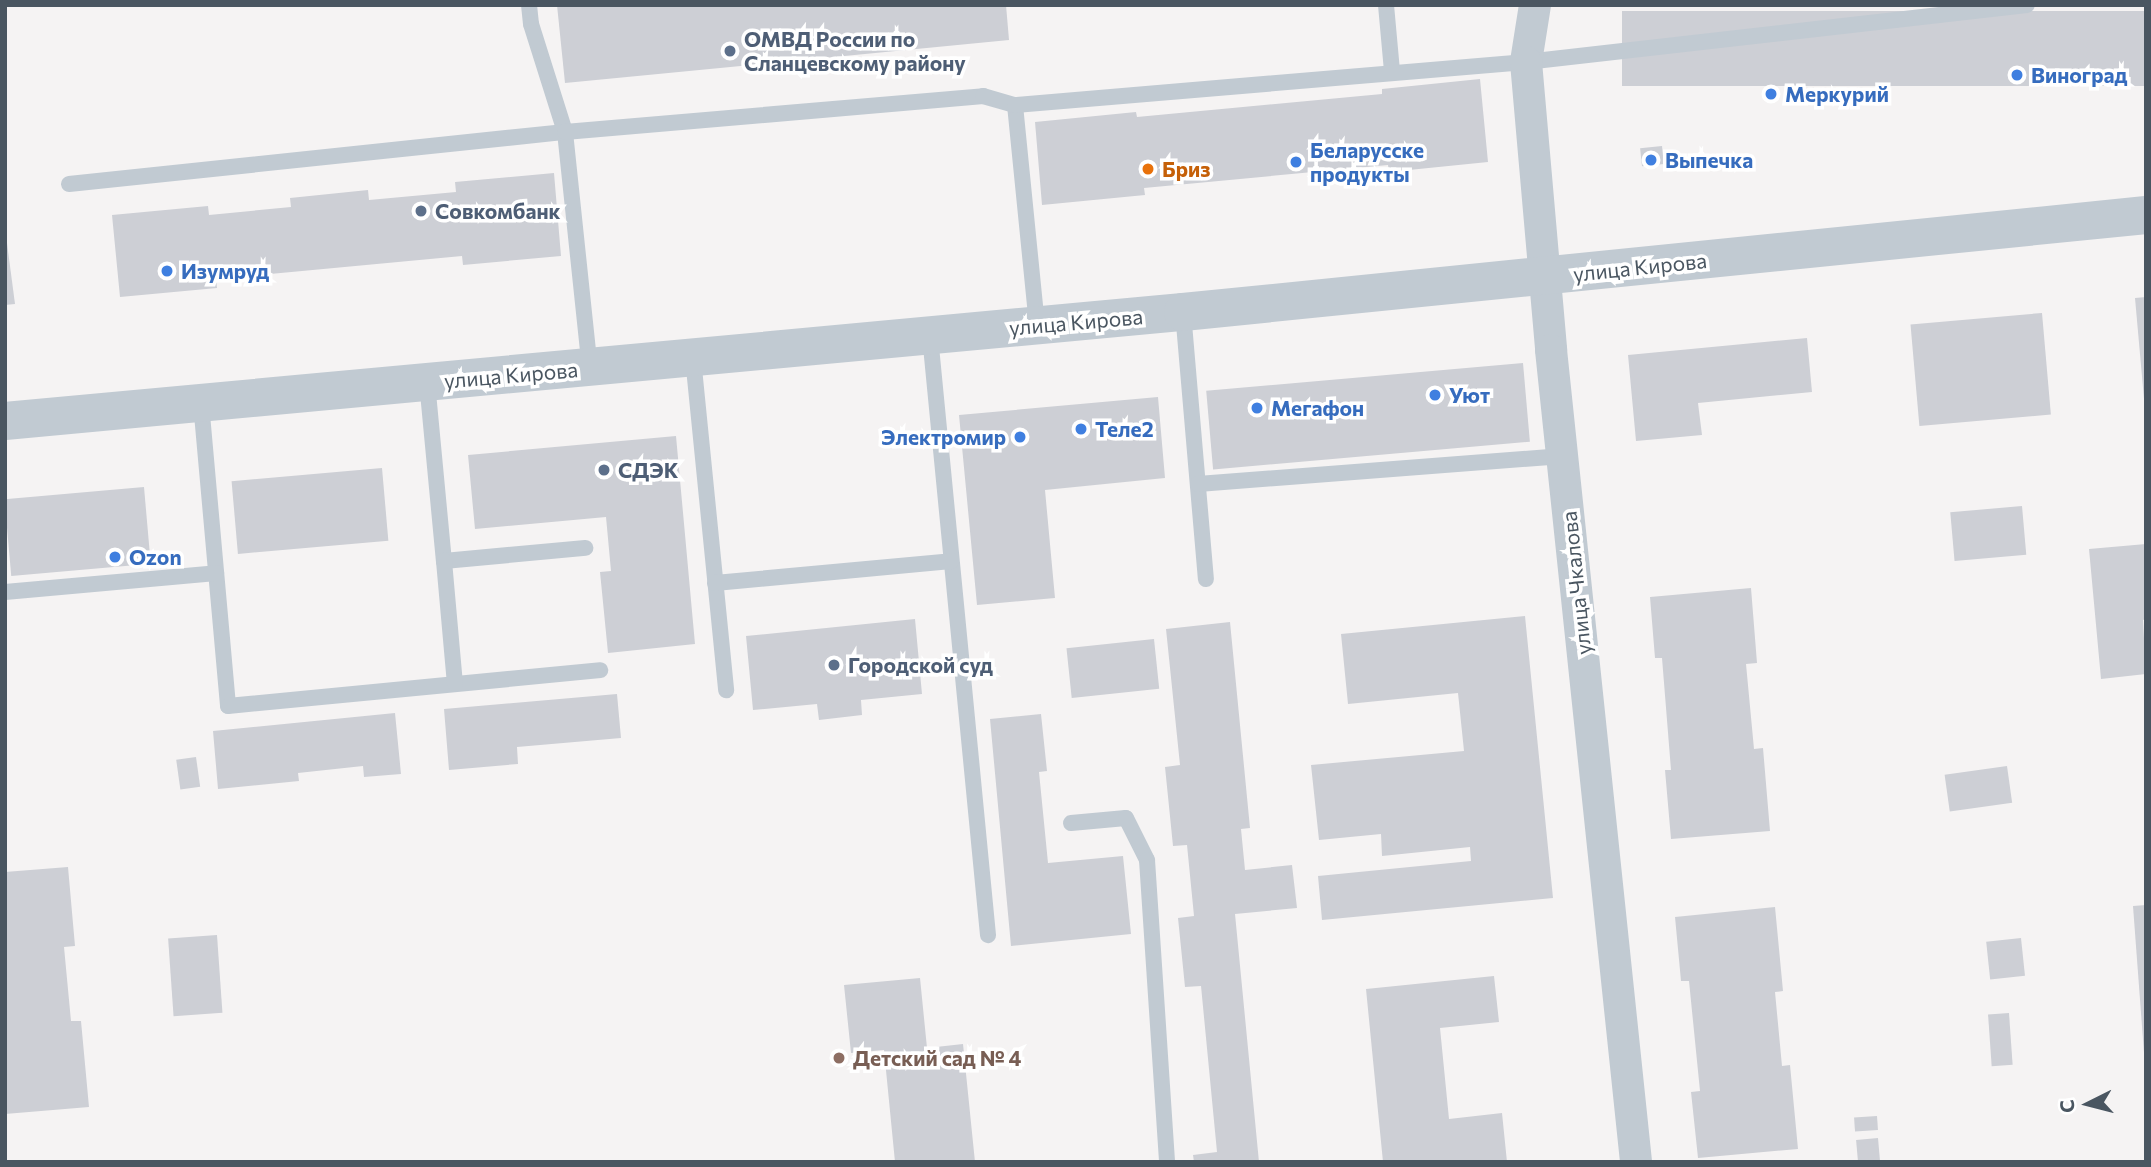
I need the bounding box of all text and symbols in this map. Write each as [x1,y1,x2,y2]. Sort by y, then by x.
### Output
place label: ОМВД России по Сланцевскому району [744,26,966,76]
marker: ОМВД России по Сланцевскому району [722,43,738,59]
place label: Виноград [2031,62,2127,88]
marker: Виноград [2009,67,2025,83]
place label: Меркурий [1785,81,1889,107]
marker: Меркурий [1763,86,1779,102]
place label: Беларусске продукты [1310,137,1424,187]
place label: Выпечка [1665,147,1753,173]
marker: Выпечка [1643,152,1659,168]
marker: Беларусске продукты [1288,154,1304,170]
place label: Бриз [1162,156,1211,182]
marker: Бриз [1140,161,1156,177]
place label: Совкомбанк [435,198,561,224]
marker: Совкомбанк [413,203,429,219]
street label: улица Кирова [1572,247,1708,287]
place label: Изумруд [181,258,269,284]
marker: Изумруд [159,263,175,279]
street label: улица Кирова [1008,304,1144,340]
street label: улица Кирова [443,357,579,393]
place label: Уют [1449,382,1490,408]
marker: Уют [1427,387,1443,403]
place label: Мегафон [1271,395,1364,421]
marker: Мегафон [1249,400,1265,416]
place label: Теле2 [1095,416,1154,442]
marker: Теле2 [1073,421,1089,437]
place label: Электромир [881,424,1006,450]
marker: Электромир [1012,429,1028,445]
place label: СДЭК [618,457,678,483]
marker: СДЭК [596,462,612,478]
street label: улица Чкалова [1556,510,1596,656]
place label: Ozon [129,544,182,570]
marker: Ozon [107,549,123,565]
place label: Городской суд [848,652,993,678]
marker: Городской суд [826,657,842,673]
place label: Детский сад № 4 [853,1045,1021,1071]
marker: Детский сад № 4 [831,1050,847,1066]
north arrow [2053,1069,2123,1139]
text: С [2055,1099,2079,1114]

